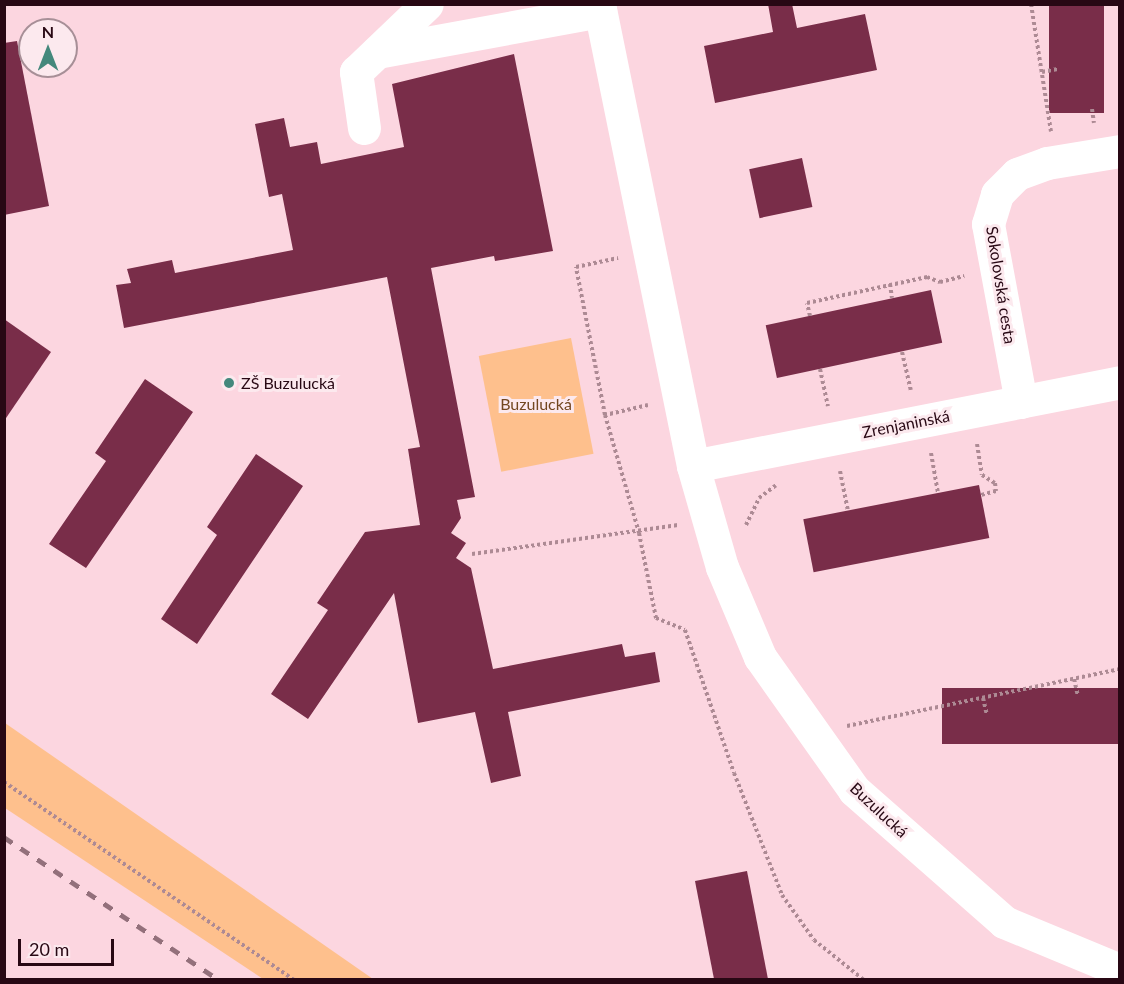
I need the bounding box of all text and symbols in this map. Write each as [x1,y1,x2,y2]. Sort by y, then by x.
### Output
north arrow [18,18,78,78]
text: N [42,22,54,41]
street label: Sokolovská cesta [982,225,1020,345]
place label: ZŠ Buzulucká [241,373,335,393]
marker: ZŠ Buzulucká [222,376,236,390]
park label: Buzulucká [500,394,572,414]
street label: Zrenjaninská [861,406,951,442]
street label: Buzulucká [846,779,912,841]
scale bar [21,927,117,965]
text: 20 m [29,938,69,960]

